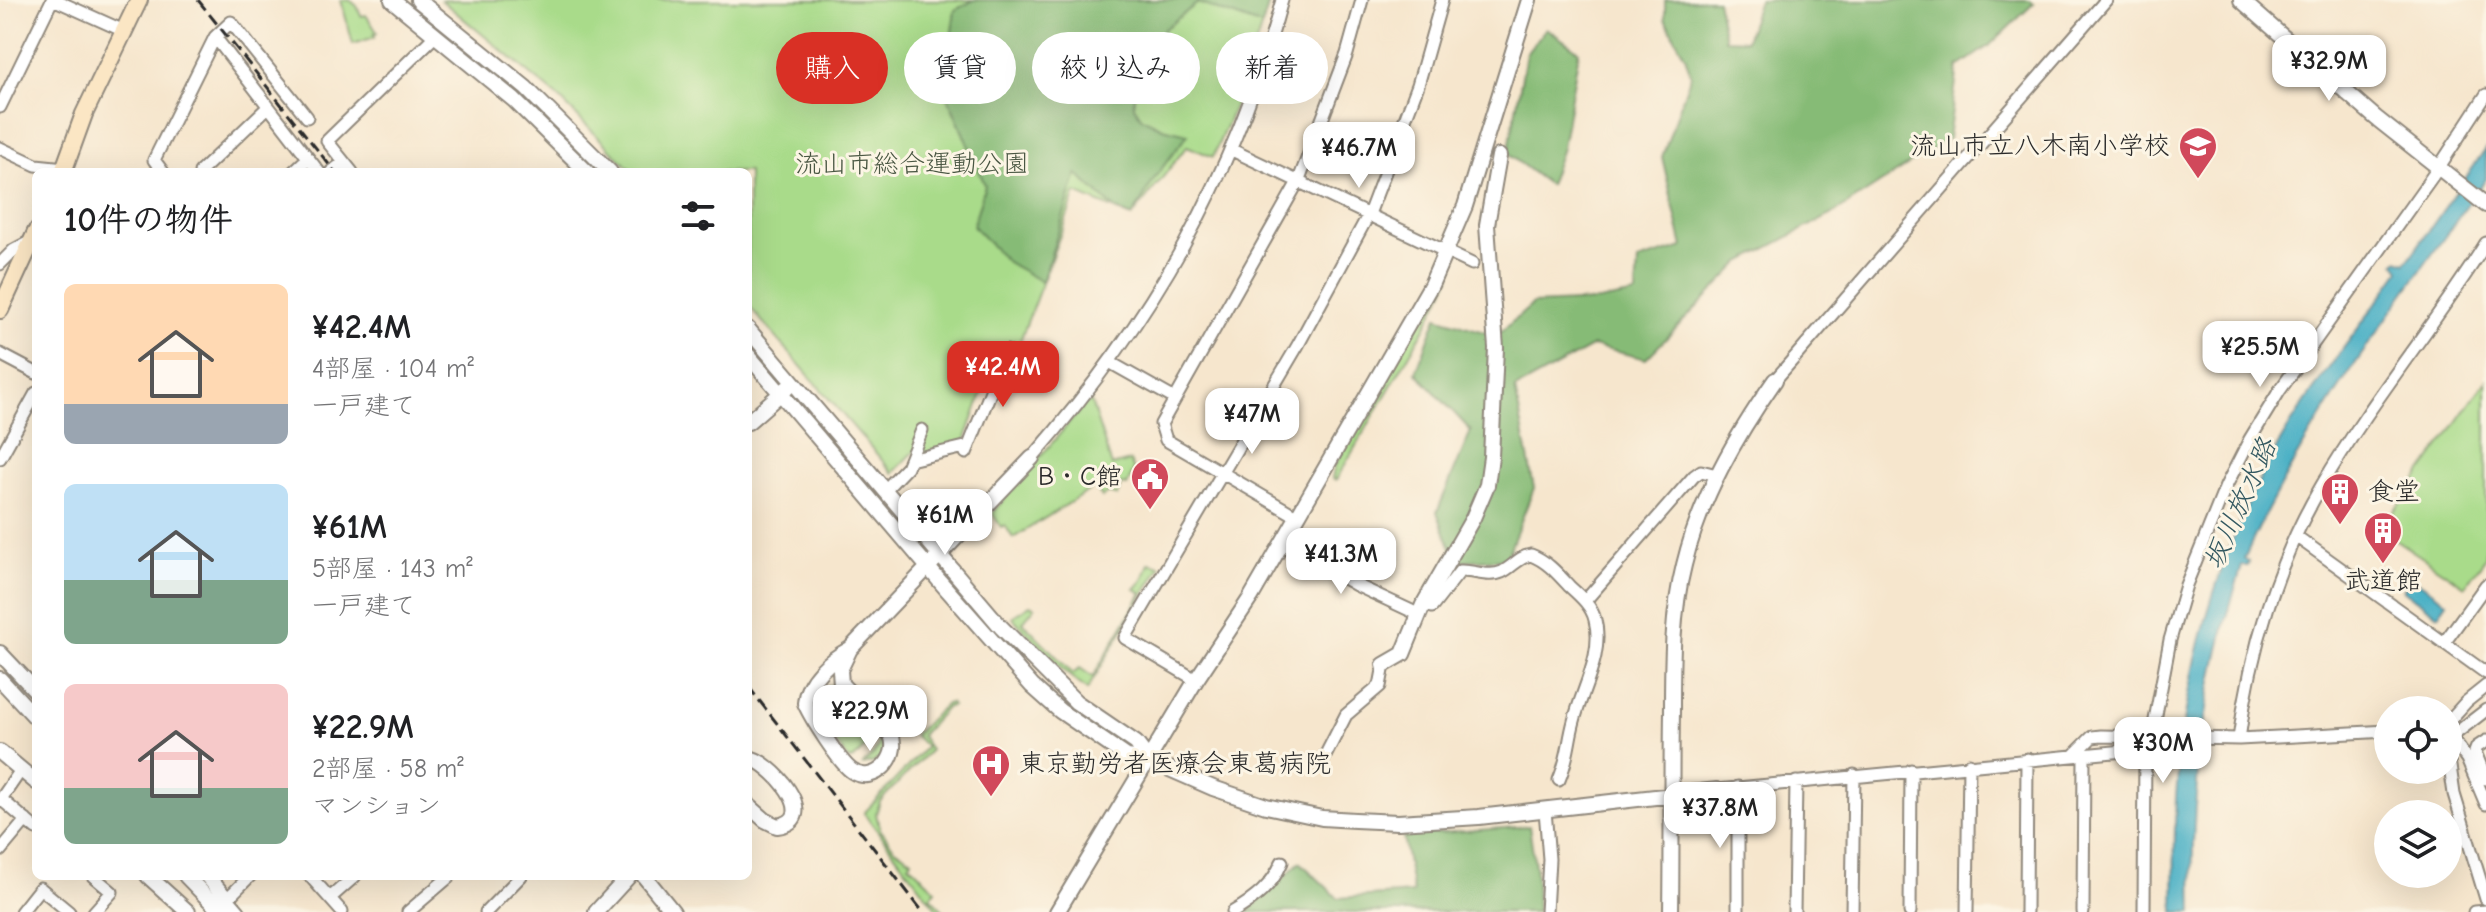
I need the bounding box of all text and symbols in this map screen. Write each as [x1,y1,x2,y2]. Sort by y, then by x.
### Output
chip: 購入 [776,32,888,104]
chip: 賃貸 [904,32,1016,104]
chip: 絞り込み [1032,32,1200,104]
chip: 新着 [1216,32,1328,104]
pin: ¥32.9M [2264,35,2394,103]
text: ¥32.9M [2290,46,2368,76]
pin: ¥46.7M [1294,122,1424,190]
school or university icon: 流山市立八木南小学校 [2177,125,2219,180]
place label: 流山市立八木南小学校 [1910,131,2170,161]
text: ¥46.7M [1321,133,1397,163]
park label: 流山市総合運動公園 [795,149,1029,179]
icon: filters [676,194,720,238]
text: 10件の物件 [64,200,233,240]
text: ¥42.4M [312,307,411,347]
icon: home [128,316,224,412]
pin: ¥25.5M [2195,321,2325,389]
text: ¥25.5M [2220,332,2300,362]
pin: ¥42.4M [938,341,1068,409]
text: ¥42.4M [965,352,1041,382]
text: 4部屋 · 104 m² [312,354,474,384]
pin: ¥47M [1205,388,1299,456]
text: 一戸建て [312,391,416,421]
text: ¥47M [1223,399,1281,429]
water label: 坂川放水路 [2197,432,2284,574]
public building icon: B・C館 [1129,456,1171,511]
place label: B・C館 [1038,462,1122,492]
building icon: 食堂 [2319,471,2361,526]
place label: 食堂 [2368,477,2420,507]
pin: ¥61M [898,489,992,557]
text: ¥61M [916,500,974,530]
text: ¥61M [312,507,387,547]
building icon: 武道館 [2362,510,2404,565]
icon: home [128,516,224,612]
pin: ¥41.3M [1276,528,1406,596]
text: ¥41.3M [1304,539,1378,569]
text: 5部屋 · 143 m² [312,554,473,584]
place label: 武道館 [2344,566,2422,596]
text: 一戸建て [312,591,416,621]
pin: ¥22.9M [805,685,935,753]
text: ¥22.9M [831,696,909,726]
map controls [2374,696,2462,888]
button: locate [2374,696,2462,784]
text: ¥22.9M [312,707,414,747]
icon: home [128,716,224,812]
pin: ¥30M [2116,717,2210,785]
text: ¥30M [2132,728,2194,758]
hospital icon: 東京勤労者医療会東葛病院 [970,743,1012,798]
place label: 東京勤労者医療会東葛病院 [1019,749,1331,779]
text: 2部屋 · 58 m² [312,754,464,784]
pin: ¥37.8M [1655,782,1785,850]
text: マンション [312,791,441,821]
text: ¥37.8M [1682,793,1758,823]
button: layers [2374,800,2462,888]

